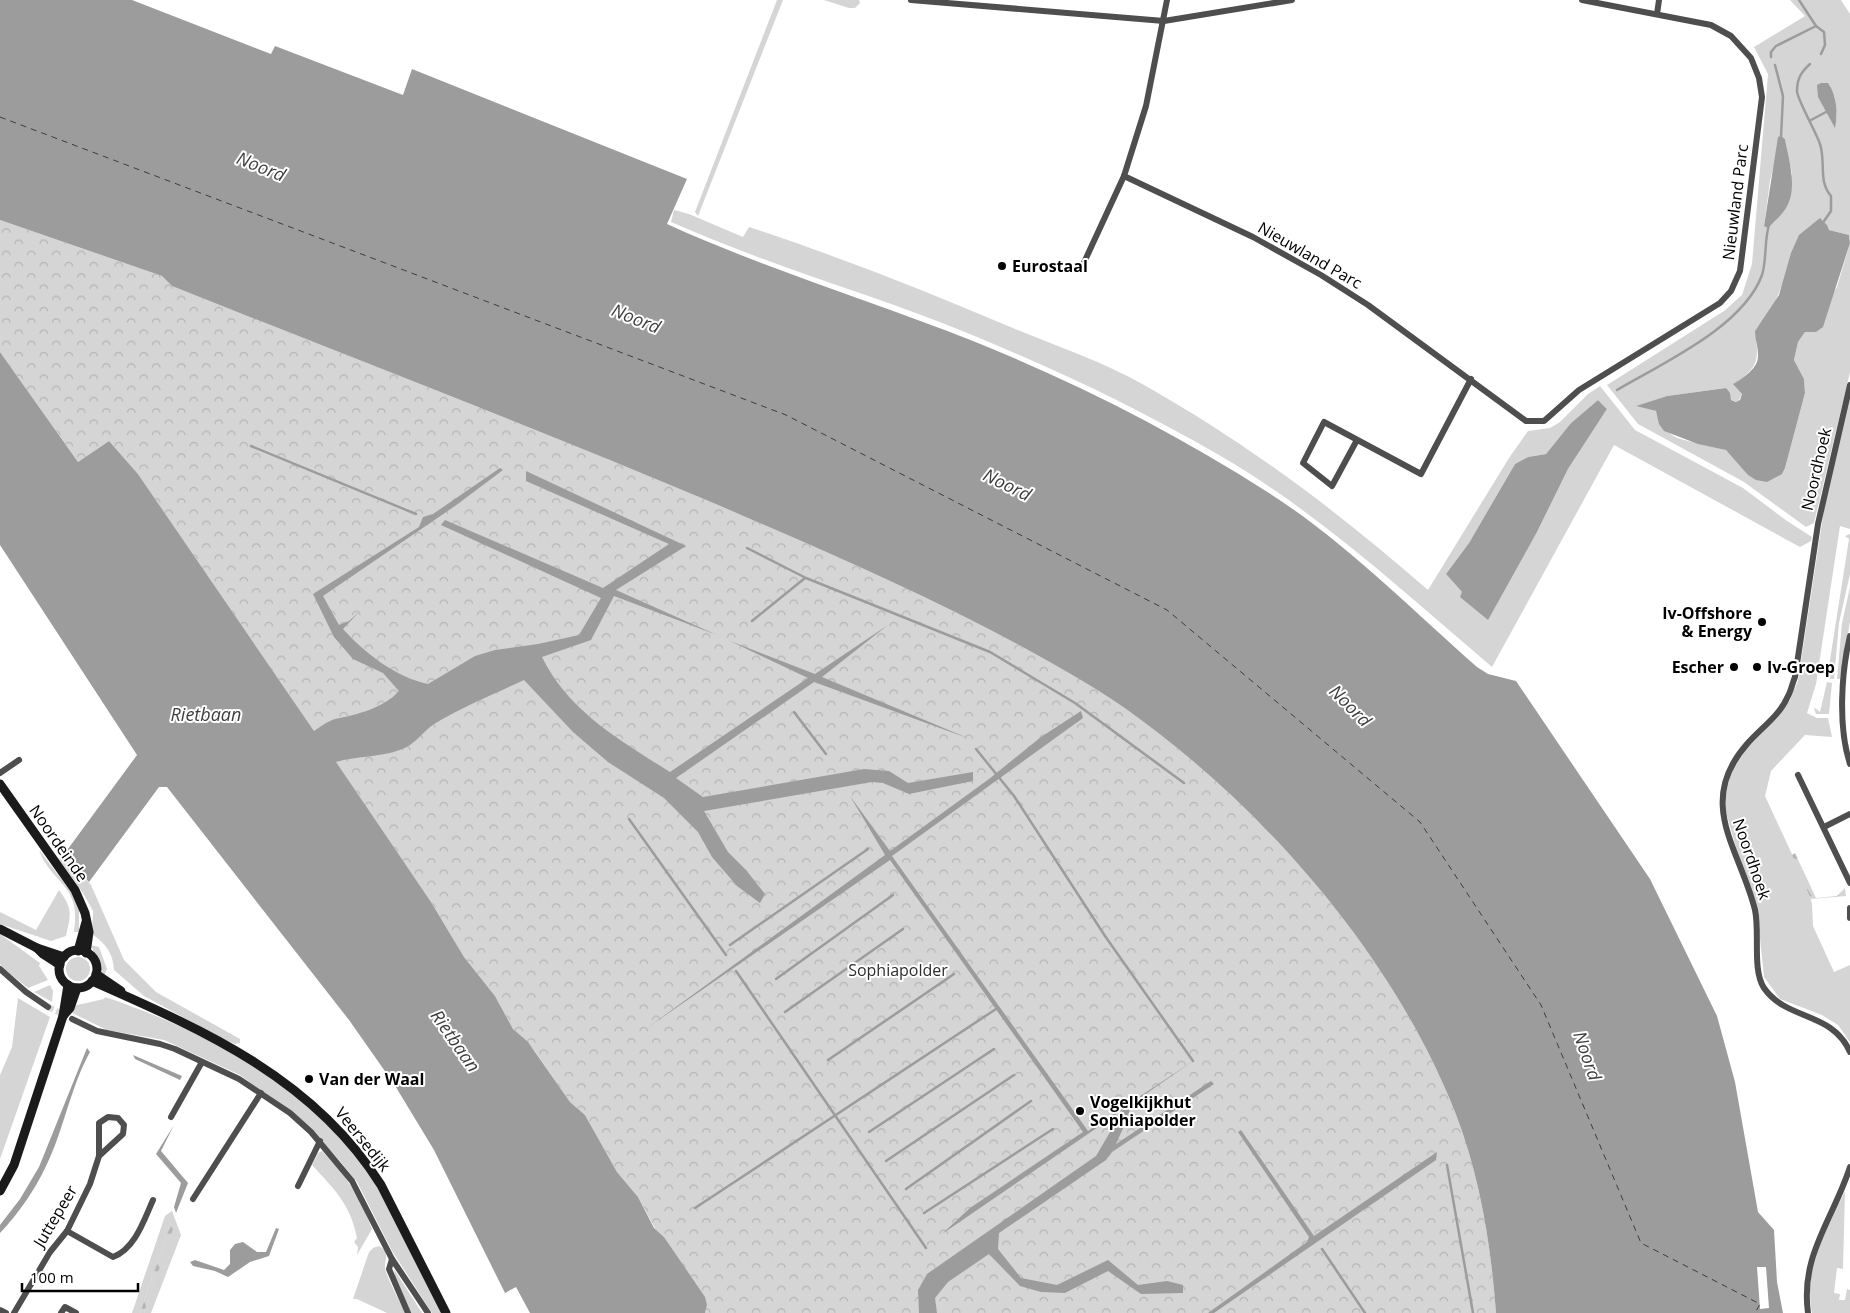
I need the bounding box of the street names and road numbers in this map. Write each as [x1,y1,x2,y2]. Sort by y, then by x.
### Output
street label: Nieuwland Parc [1717,142,1753,261]
street label: Nieuwland Parc [1254,216,1366,294]
street label: Noordhoek [1796,425,1836,513]
street label: Noordeinde [24,800,94,886]
street label: Noordhoek [1728,815,1776,903]
street label: Veersedijk [330,1102,396,1176]
street label: Juttepeer [27,1180,82,1253]

